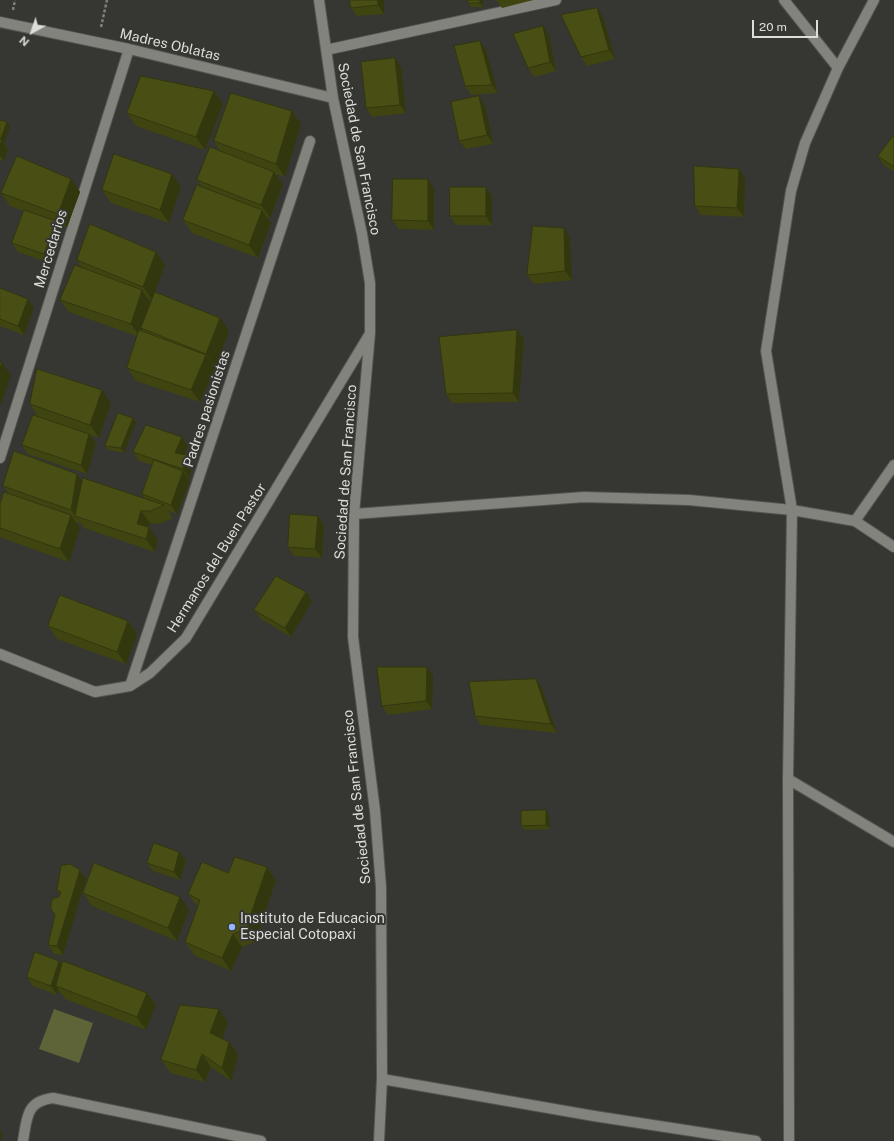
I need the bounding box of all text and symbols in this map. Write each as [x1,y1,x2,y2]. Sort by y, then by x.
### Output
north arrow [12,12,52,52]
scale bar [754,12,820,38]
text: 20 m [759,20,787,34]
street label: Madres Oblatas [118,25,222,65]
text: N [17,34,31,49]
street label: Sociedad de San Francisco [334,61,384,237]
street label: Mercedarios [31,208,71,290]
street label: Padres pasionistas [180,349,234,469]
street label: Sociedad de San Francisco [332,384,360,560]
street label: Hermanos del Buen Pastor [164,480,270,636]
street label: Sociedad de San Francisco [339,709,375,885]
place label: Instituto de Educacion Especial Cotopaxi [240,911,385,944]
marker: Instituto de Educacion Especial Cotopaxi [227,922,237,932]

